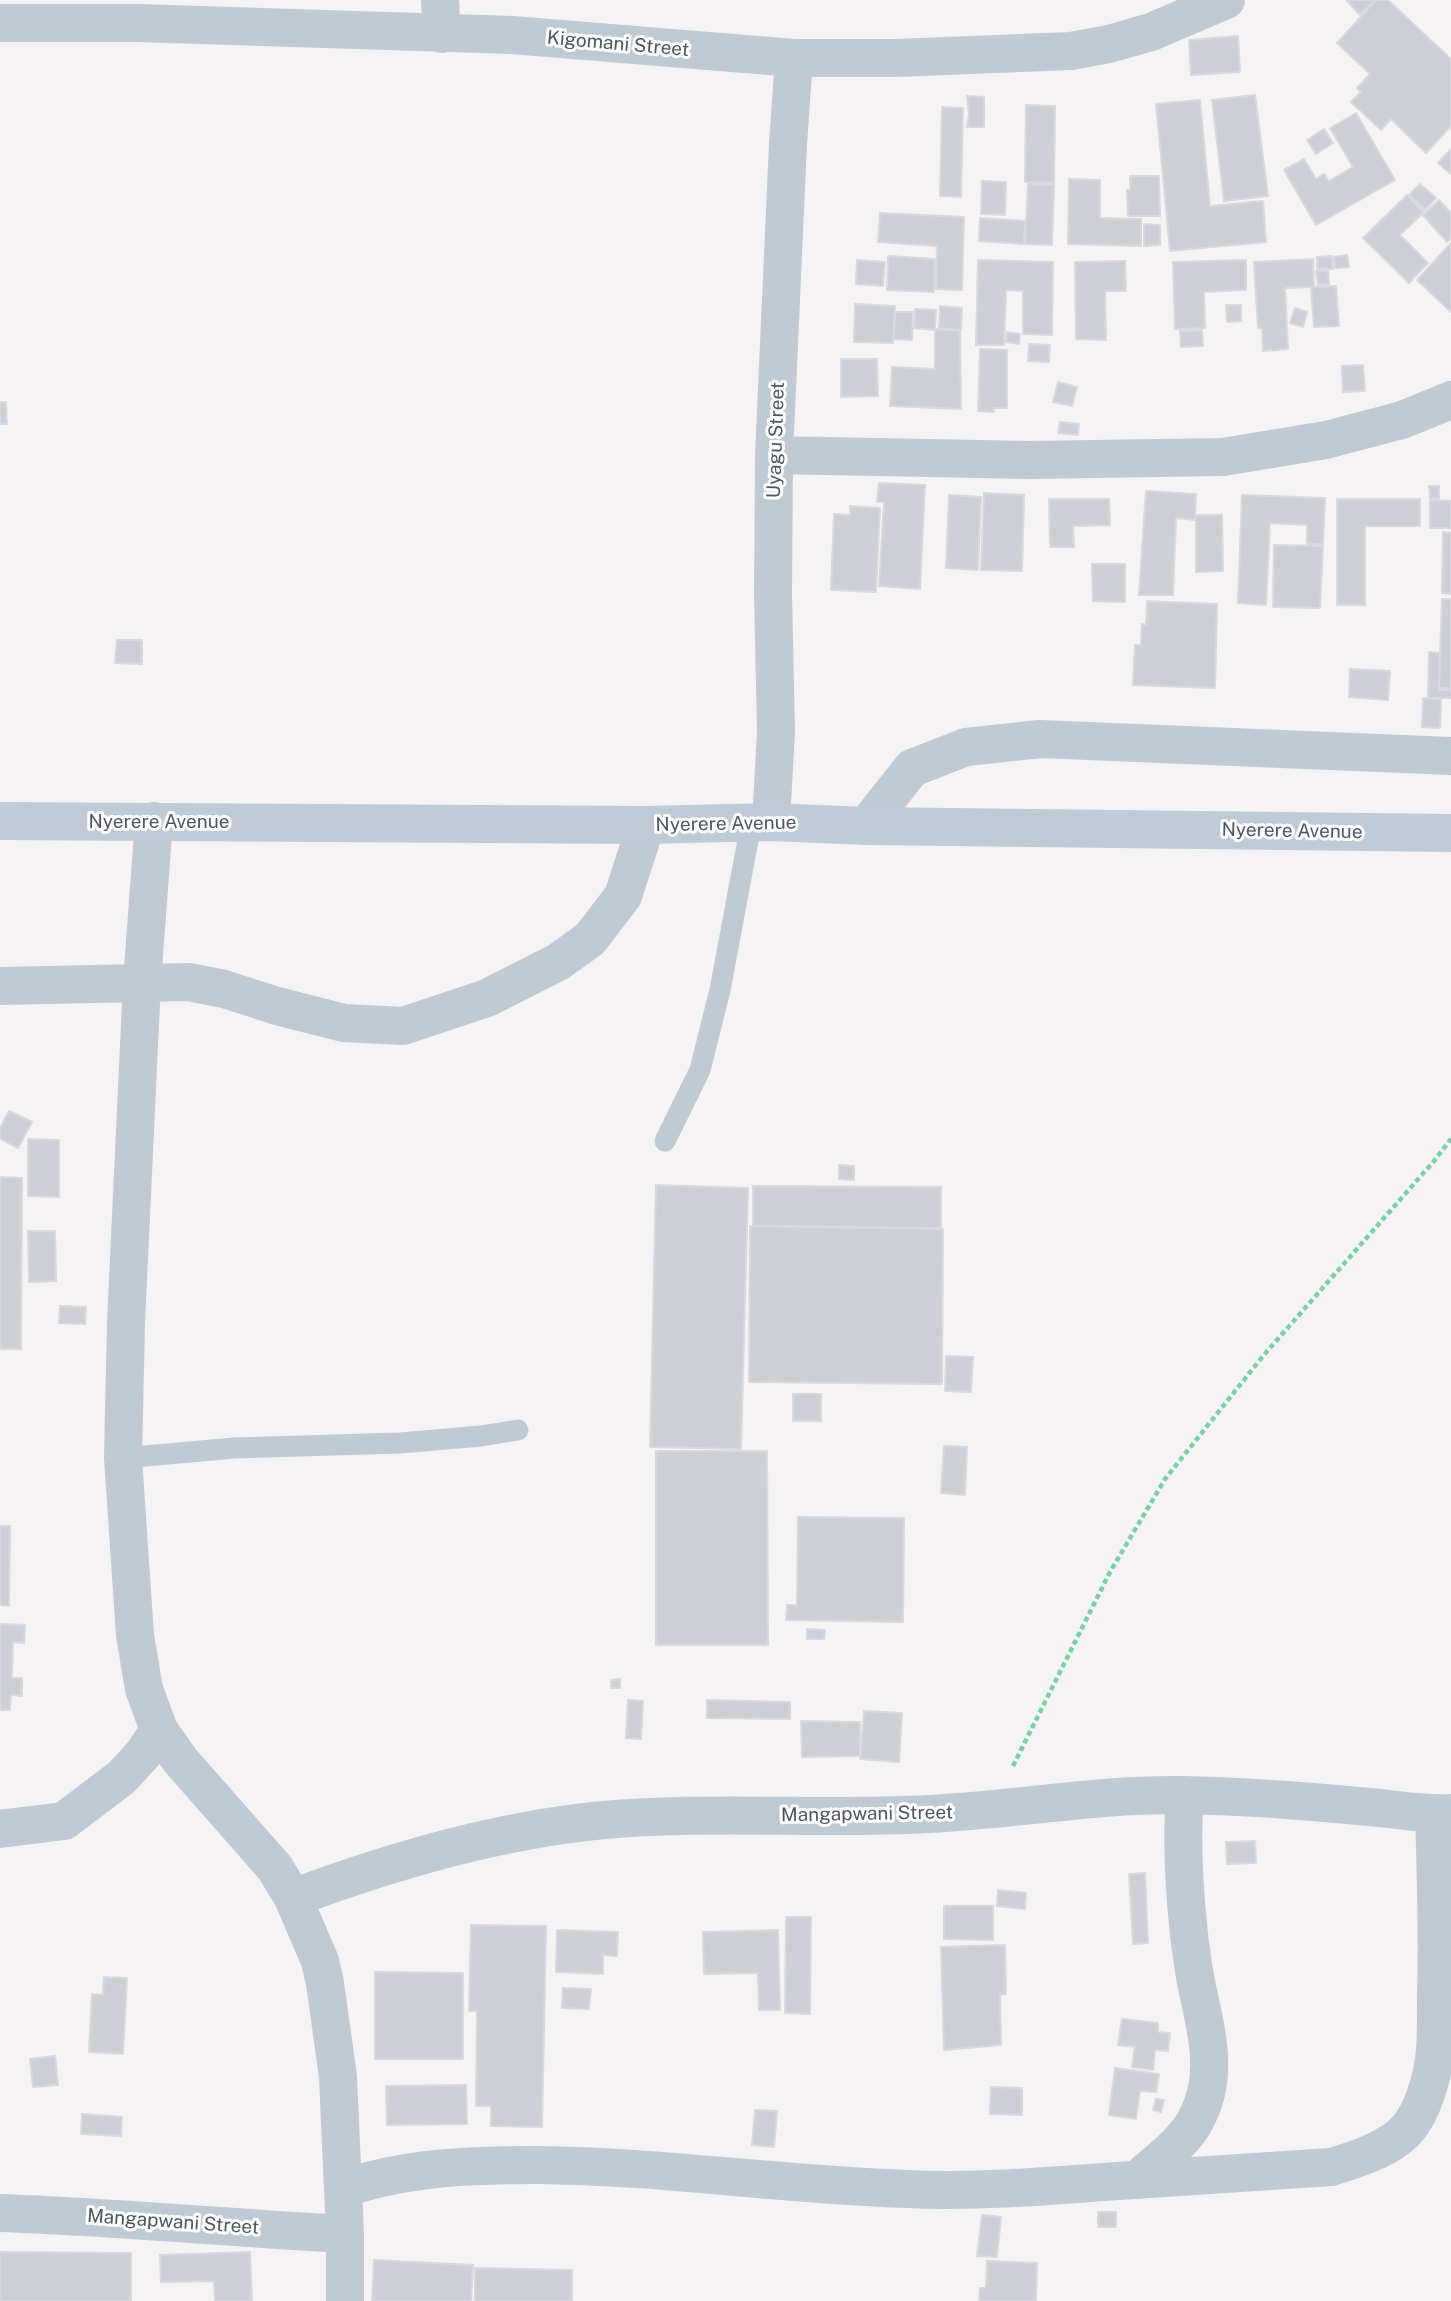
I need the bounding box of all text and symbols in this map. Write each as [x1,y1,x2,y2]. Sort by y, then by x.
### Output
street label: Kigomani Street [546,26,690,62]
street label: Uyagu Street [763,381,789,499]
street label: Nyerere Avenue [88,811,230,833]
street label: Nyerere Avenue [655,811,797,837]
street label: Nyerere Avenue [1221,818,1363,844]
street label: Mangapwani Street [781,1801,953,1827]
street label: Mangapwani Street [86,2205,260,2239]

